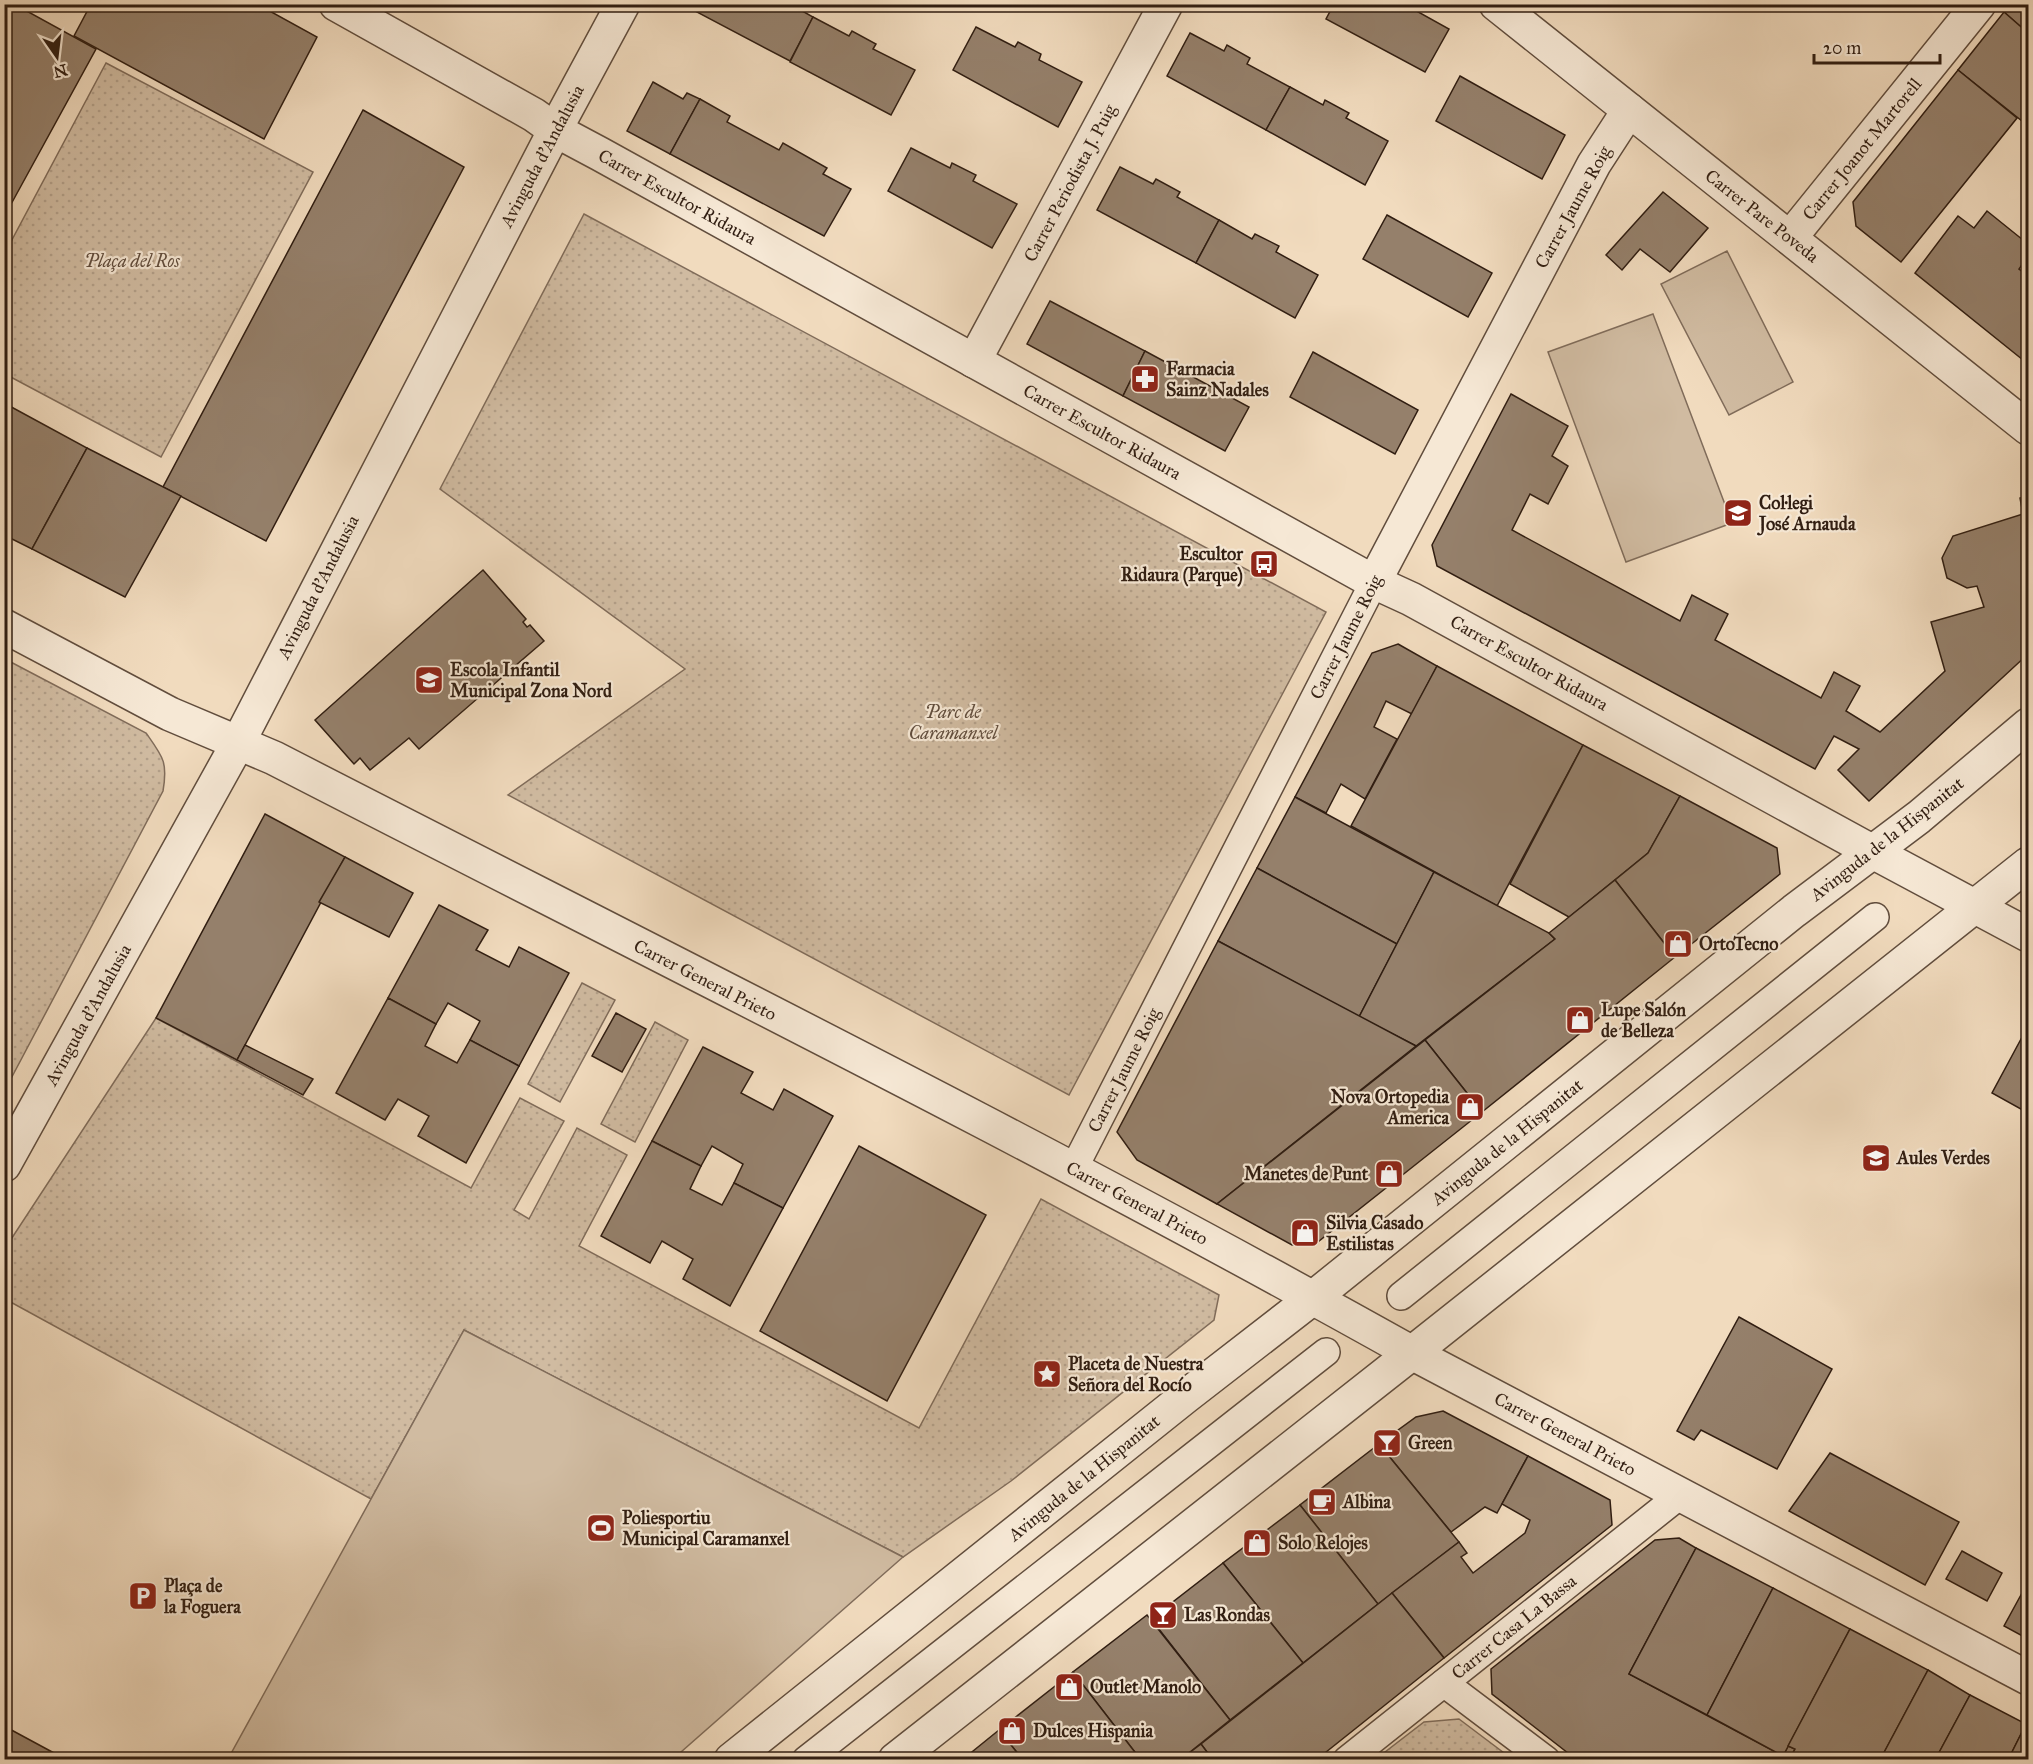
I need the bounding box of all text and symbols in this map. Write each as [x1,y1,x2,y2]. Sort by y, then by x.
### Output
north arrow [27,27,87,87]
scale bar [1814,27,1940,65]
text: 20 m [1823,37,1861,59]
text: N [51,60,69,82]
street label: Carrer Joanot Martorell [1798,73,1927,225]
street label: Avinguda d'Andalusia [495,81,590,232]
street label: Carrer Periodista J. Puig [1019,100,1122,266]
street label: Carrer Jaume Roig [1530,141,1617,273]
street label: Carrer Escultor Ridaura [594,144,760,250]
street label: Carrer Pare Poveda [1701,165,1824,268]
park label: Plaça del Ros [84,250,180,272]
place label: Farmacia Sainz Nadales [1166,358,1269,401]
pharmacy icon: Farmacia Sainz Nadales [1129,363,1161,395]
street label: Carrer Escultor Ridaura [1019,379,1185,485]
place label: Col·legi José Arnauda [1757,492,1856,536]
school or university icon: Col·legi José Arnauda [1722,497,1754,529]
street label: Avinguda d'Andalusia [272,511,365,664]
place label: Escultor Ridaura (Parque) [1121,543,1244,587]
bus stop icon: Escultor Ridaura (Parque) [1248,548,1280,580]
street label: Carrer Jaume Roig [1305,570,1388,703]
street label: Carrer Escultor Ridaura [1446,610,1612,716]
place label: Escola Infantil Municipal Zona Nord [450,659,613,703]
school or university icon: Escola Infantil Municipal Zona Nord [413,664,445,696]
park label: Parc de Caramanxel [909,701,1000,744]
street label: Avinguda de la Hispanitat [1805,772,1969,907]
shop icon: OrtoTecno [1662,928,1694,960]
place label: OrtoTecno [1699,933,1779,955]
street label: Carrer General Prieto [630,935,780,1025]
street label: Avinguda d'Andalusia [40,940,137,1091]
place label: Lupe Salón de Belleza [1601,999,1686,1042]
street label: Carrer Jaume Roig [1083,1003,1166,1136]
shop icon: Lupe Salón de Belleza [1564,1004,1596,1036]
street label: Avinguda de la Hispanitat [1426,1074,1588,1211]
place label: Nova Ortopedia America [1331,1086,1449,1129]
shop icon: Nova Ortopedia America [1454,1091,1486,1123]
school or university icon: Aules Verdes [1860,1142,1892,1174]
place label: Aules Verdes [1896,1147,1990,1169]
street label: Carrer General Prieto [1062,1156,1212,1250]
shop icon: Manetes de Punt [1373,1158,1405,1190]
place label: Manetes de Punt [1244,1163,1369,1185]
place label: Silvia Casado Estilistas [1326,1212,1423,1255]
shop icon: Silvia Casado Estilistas [1289,1217,1321,1249]
place label: Placeta de Nuestra Señora del Rocío [1068,1353,1204,1396]
place icon: Placeta de Nuestra Señora del Rocío [1031,1358,1063,1390]
street label: Carrer General Prieto [1490,1387,1640,1481]
street label: Avinguda de la Hispanitat [1003,1410,1165,1547]
bar icon: Green [1371,1427,1403,1459]
place label: Green [1408,1432,1453,1454]
cafe icon: Albina [1306,1486,1338,1518]
place label: Albina [1342,1491,1391,1513]
place label: Poliesportiu Municipal Caramanxel [622,1507,790,1551]
sports icon: Poliesportiu Municipal Caramanxel [585,1512,617,1544]
shop icon: Solo Relojes [1241,1527,1273,1559]
place label: Solo Relojes [1278,1532,1368,1555]
street label: Carrer Casa La Bassa [1447,1570,1581,1684]
place label: Plaça de la Foguera [163,1575,241,1619]
parking icon: Plaça de la Foguera [127,1580,159,1612]
bar icon: Las Rondas [1147,1599,1179,1631]
place label: Las Rondas [1184,1604,1270,1626]
shop icon: Outlet Manolo [1053,1671,1085,1703]
place label: Outlet Manolo [1090,1676,1201,1698]
shop icon: Dulces Hispania [996,1715,1028,1747]
place label: Dulces Hispania [1033,1720,1154,1743]

